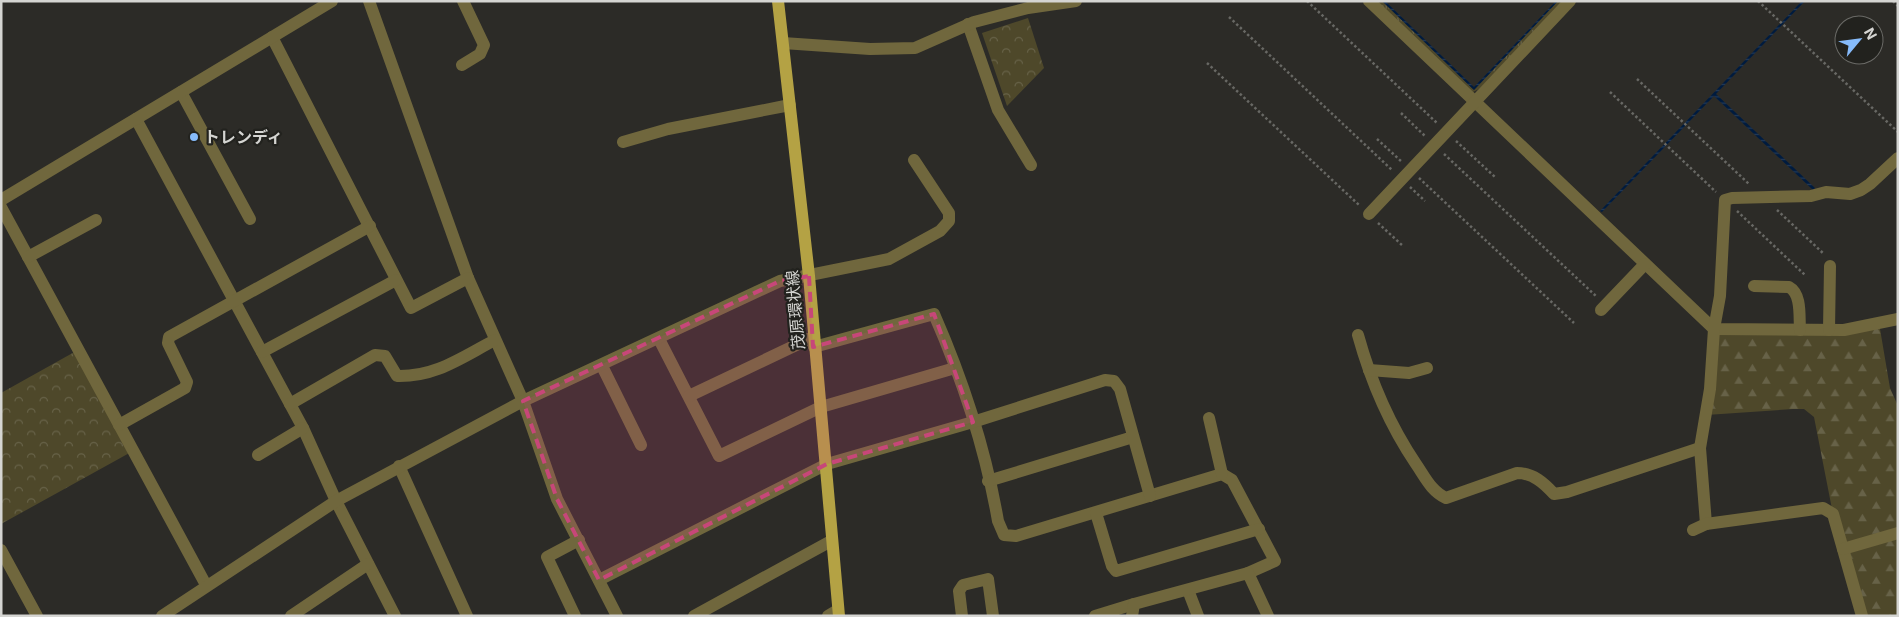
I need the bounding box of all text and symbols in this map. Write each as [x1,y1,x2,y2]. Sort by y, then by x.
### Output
north arrow [1834,15,1884,65]
text: N [1861,25,1881,42]
place label: トレンディ [204,127,283,147]
marker: トレンディ [188,131,200,143]
street label: 茂原環状線 [782,269,808,351]

